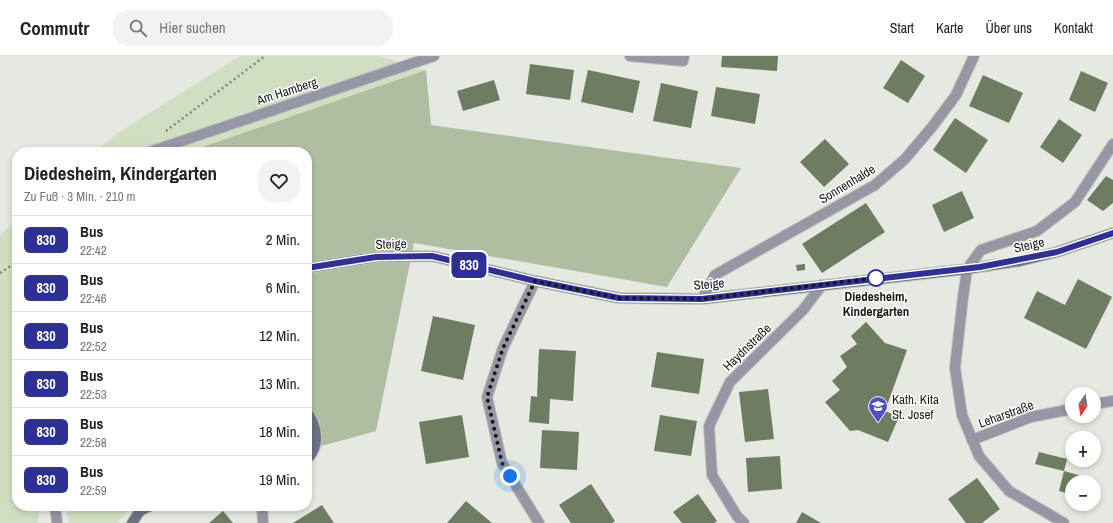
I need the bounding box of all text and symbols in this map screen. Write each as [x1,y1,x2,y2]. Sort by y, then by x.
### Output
search box [113,10,393,46]
text: Commutr [20,15,89,41]
icon: search [127,17,149,39]
text: Hier suchen [159,17,226,38]
text: Start [890,19,914,37]
text: Karte [936,19,963,37]
text: Über uns [985,19,1032,37]
text: Kontakt [1054,19,1093,37]
street label: Am Hamberg [254,73,320,109]
text: Diedesheim, Kindergarten [24,160,217,186]
button: heart [258,160,300,202]
street label: Sonnenhalde [816,161,878,207]
text: Zu Fuß · 3 Min. · 210 m [24,188,135,205]
text: Bus [80,221,103,242]
text: 2 Min. [266,229,300,250]
text: 830 [36,231,56,249]
street label: Steige [1012,233,1046,257]
street label: Steige [375,235,407,253]
text: 22:42 [80,242,107,259]
line badge: 830 [446,252,492,278]
text: 830 [459,256,479,274]
text: Bus [80,269,103,290]
marker: Diedesheim, Kindergarten [867,269,885,287]
street label: Steige [693,274,725,294]
text: 6 Min. [266,277,300,298]
text: 830 [36,279,56,297]
place label: Diedesheim, Kindergarten [843,288,909,320]
text: 22:46 [80,290,107,307]
text: Bus [80,317,103,338]
street label: Haydnstraße [719,320,775,374]
text: 12 Min. [259,325,300,346]
text: 830 [36,327,56,345]
text: 22:52 [80,338,107,355]
text: Bus [80,365,103,386]
text: 13 Min. [259,373,300,394]
text: 830 [36,375,56,393]
text: 22:53 [80,386,107,403]
north arrow [1065,387,1101,423]
map controls [1065,387,1101,511]
place label: Kath. Kita St. Josef [892,391,939,423]
school or university icon: Kath. Kita St. Josef [867,395,889,423]
street label: Leharstraße [976,396,1036,432]
text: Bus [80,413,103,434]
text: 18 Min. [259,421,300,442]
text: 830 [36,423,56,441]
button: + [1065,431,1101,467]
text: 22:58 [80,434,107,451]
text: Bus [80,461,103,482]
your location [500,466,520,486]
text: 19 Min. [259,469,300,490]
text: 830 [36,471,56,489]
button: − [1065,475,1101,511]
text: 22:59 [80,482,107,499]

